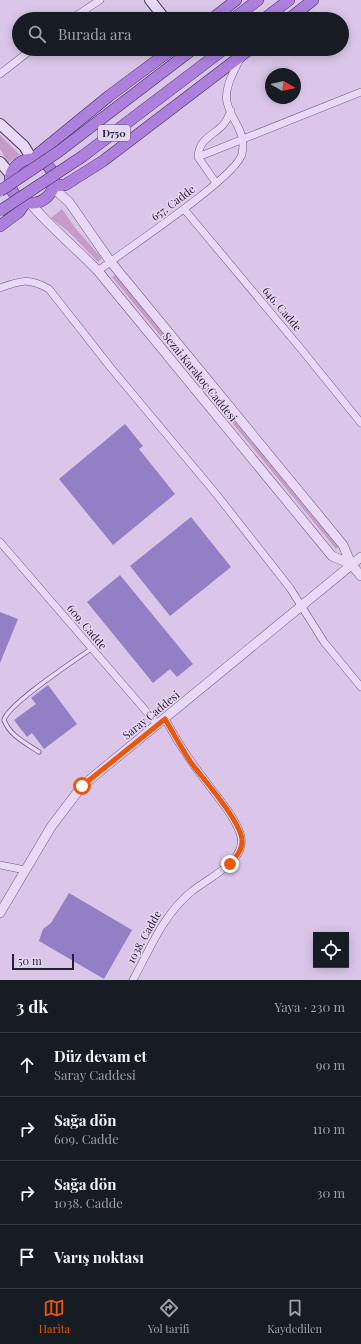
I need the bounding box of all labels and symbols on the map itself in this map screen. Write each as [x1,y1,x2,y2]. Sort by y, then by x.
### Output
north arrow [265,68,301,104]
road number: D750 [98,125,130,141]
street label: 657. Cadde [148,181,198,224]
street label: 646. Cadde [259,283,306,334]
street label: Sezai Karakoç Caddesi [160,329,241,424]
street label: 609. Cadde [64,601,111,653]
street label: Saray Caddesi [119,687,182,742]
route start [73,777,91,795]
route end [221,855,239,873]
street label: 1038. Cadde [123,907,164,966]
scale bar [12,952,74,971]

